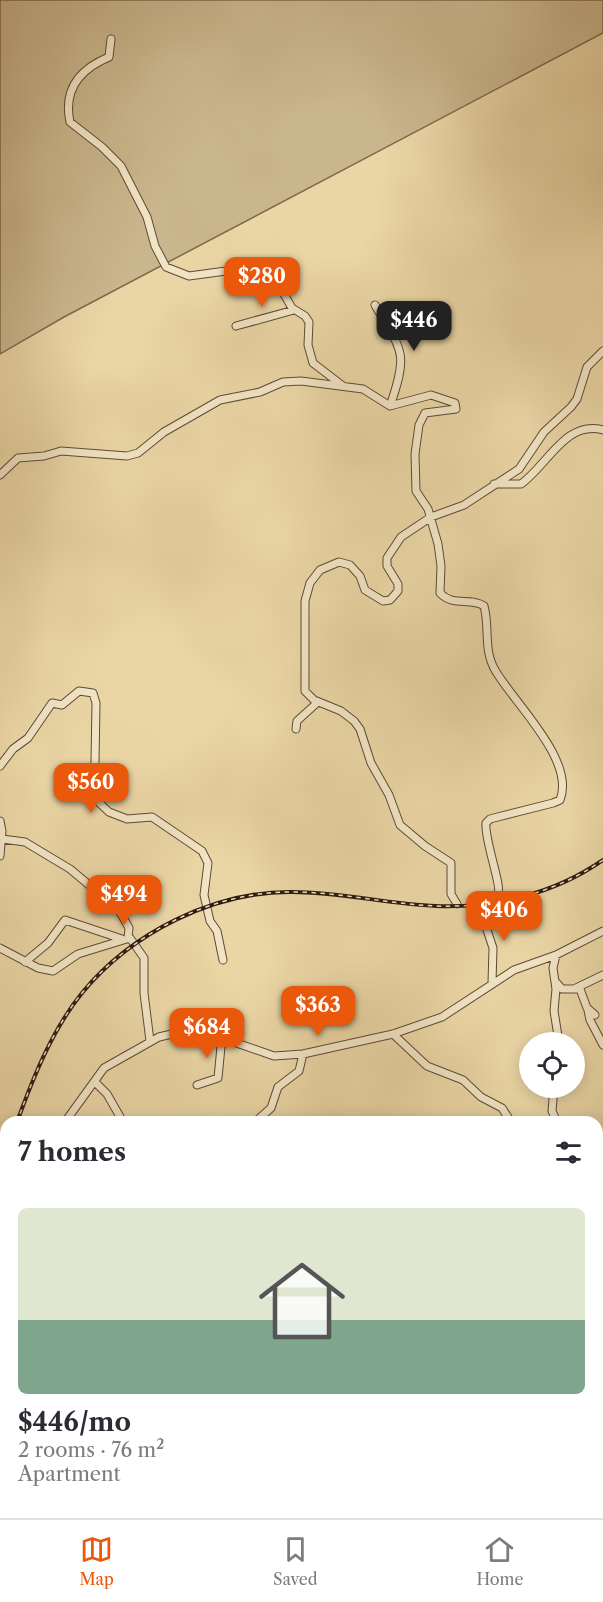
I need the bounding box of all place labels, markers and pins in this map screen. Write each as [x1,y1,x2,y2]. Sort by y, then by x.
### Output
pin: $280 [226,257,298,308]
pin: $446 [378,301,450,352]
pin: $560 [55,763,127,814]
pin: $494 [88,875,160,926]
pin: $406 [468,891,540,942]
pin: $363 [282,986,354,1037]
pin: $684 [171,1008,243,1059]

